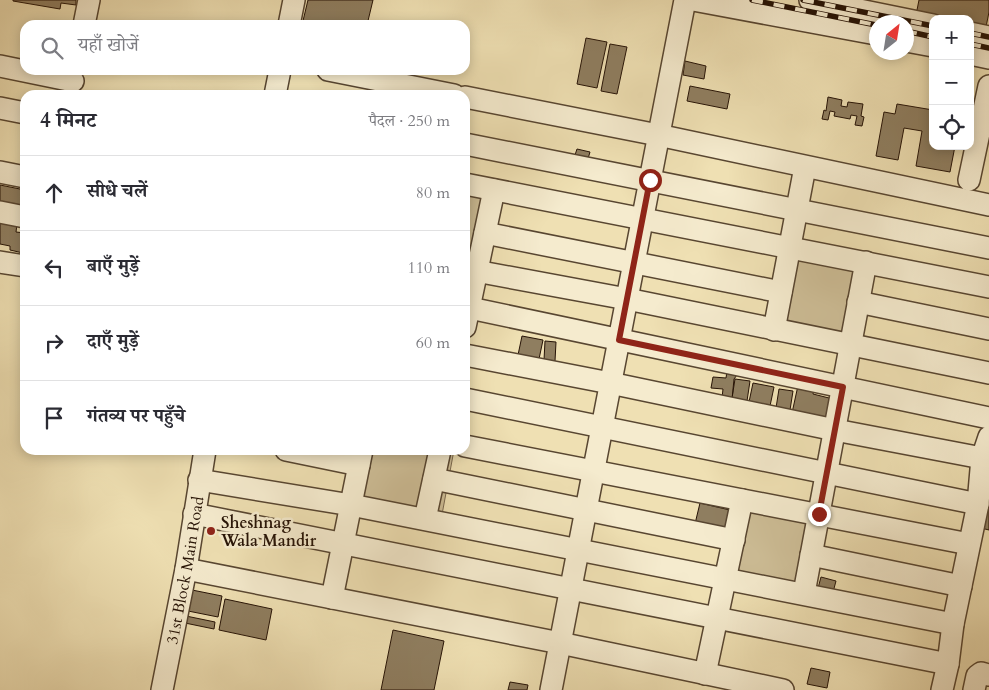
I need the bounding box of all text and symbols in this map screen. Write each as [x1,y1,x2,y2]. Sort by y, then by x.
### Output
north arrow [869,15,914,60]
map controls [929,15,974,150]
button: + [929,15,974,60]
search box [20,20,470,75]
text: यहाँ खोजें [78,32,139,58]
icon: search [38,34,66,62]
button: − [929,60,974,105]
button: locate [929,105,974,150]
text: 4 मिनट [40,106,96,135]
text: पैदल · 250 m [369,110,450,132]
route start [639,169,662,192]
text: सीधे चलें [87,178,147,204]
icon: ahead [40,179,68,207]
text: 80 m [416,182,450,204]
text: बाएँ मुड़ें [87,253,139,279]
icon: left [40,254,68,282]
text: 110 m [408,257,450,279]
text: दाएँ मुड़ें [87,328,139,354]
icon: right [40,329,68,357]
text: 60 m [416,332,450,354]
text: गंतव्य पर पहुँचे [87,403,185,429]
icon: arrive [40,404,68,432]
street label: 31st Block Main Road [161,494,210,646]
route end [808,503,831,526]
place label: Sheshnag Wala Mandir [220,512,317,552]
marker: Sheshnag Wala Mandir [205,525,217,537]

